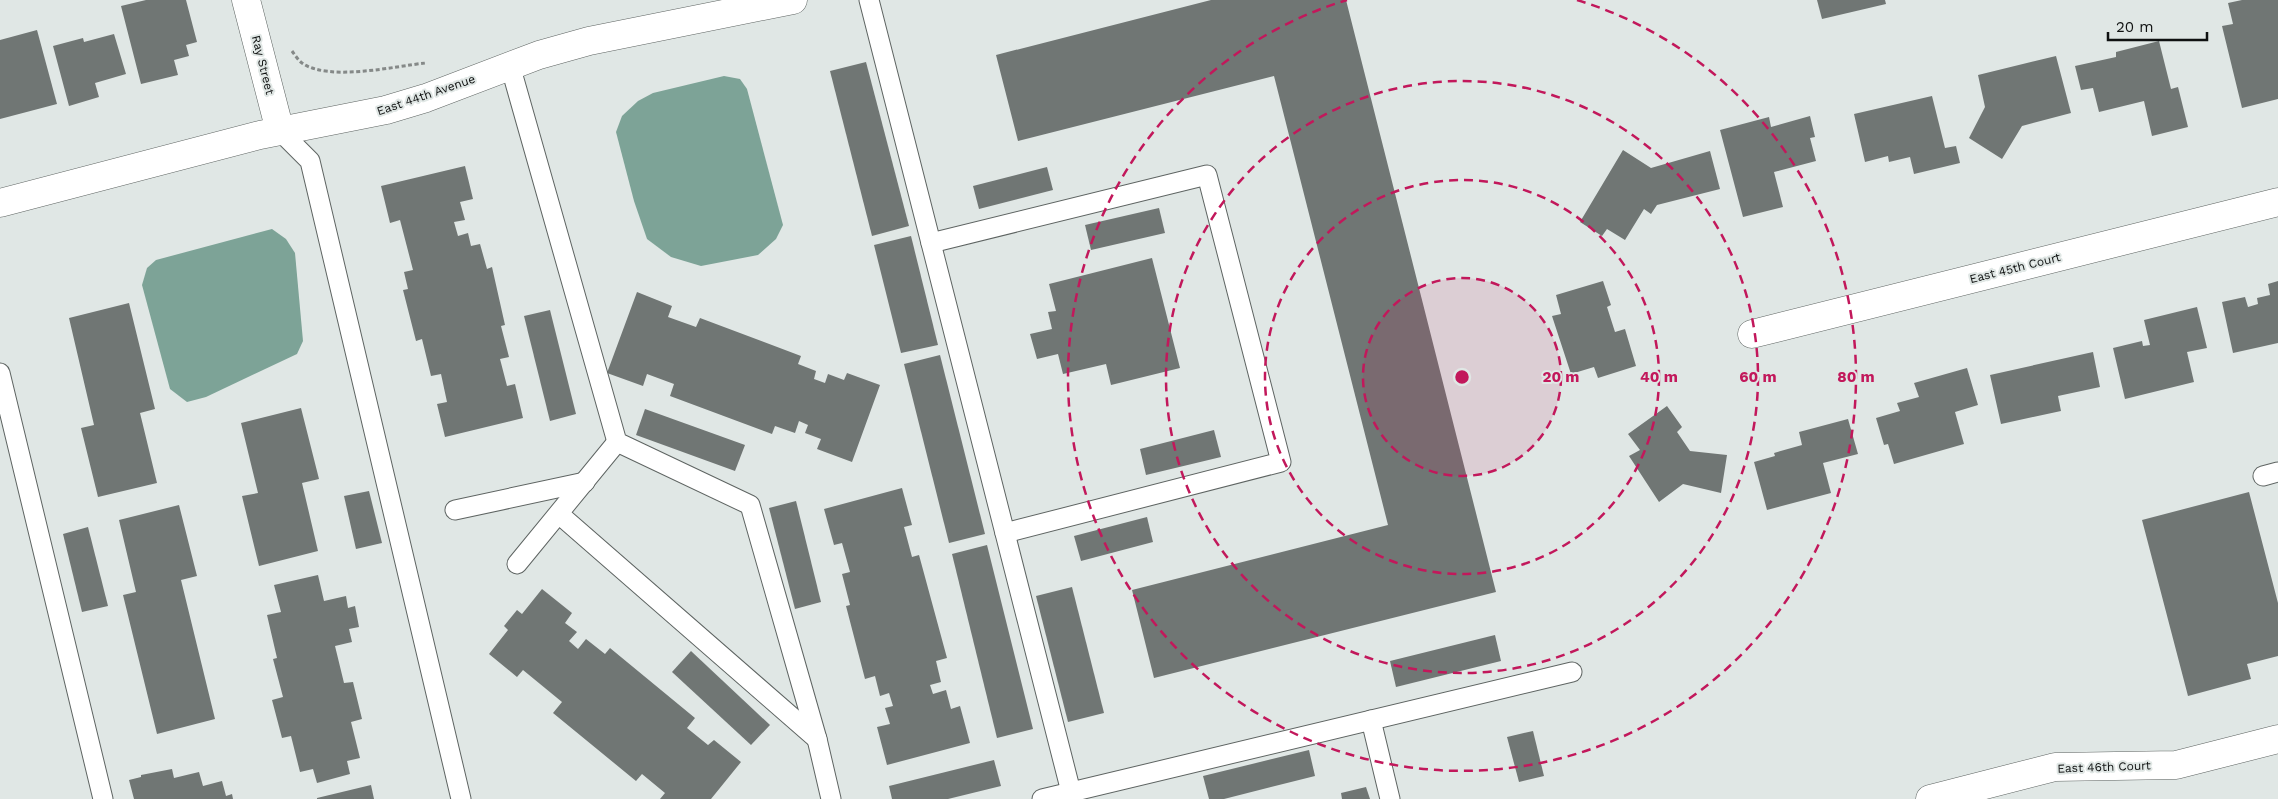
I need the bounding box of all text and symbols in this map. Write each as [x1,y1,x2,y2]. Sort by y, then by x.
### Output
scale bar [2108,10,2207,42]
text: 20 m [2116,18,2154,36]
street label: Ray Street [249,34,277,96]
street label: East 44th Avenue [375,72,477,118]
street label: East 45th Court [1968,250,2062,286]
centre of rings [1453,368,1471,386]
text: 20 m [1542,368,1580,386]
text: 40 m [1640,368,1678,386]
text: 60 m [1739,368,1777,386]
text: 80 m [1837,368,1875,386]
street label: East 46th Court [2057,758,2151,776]

